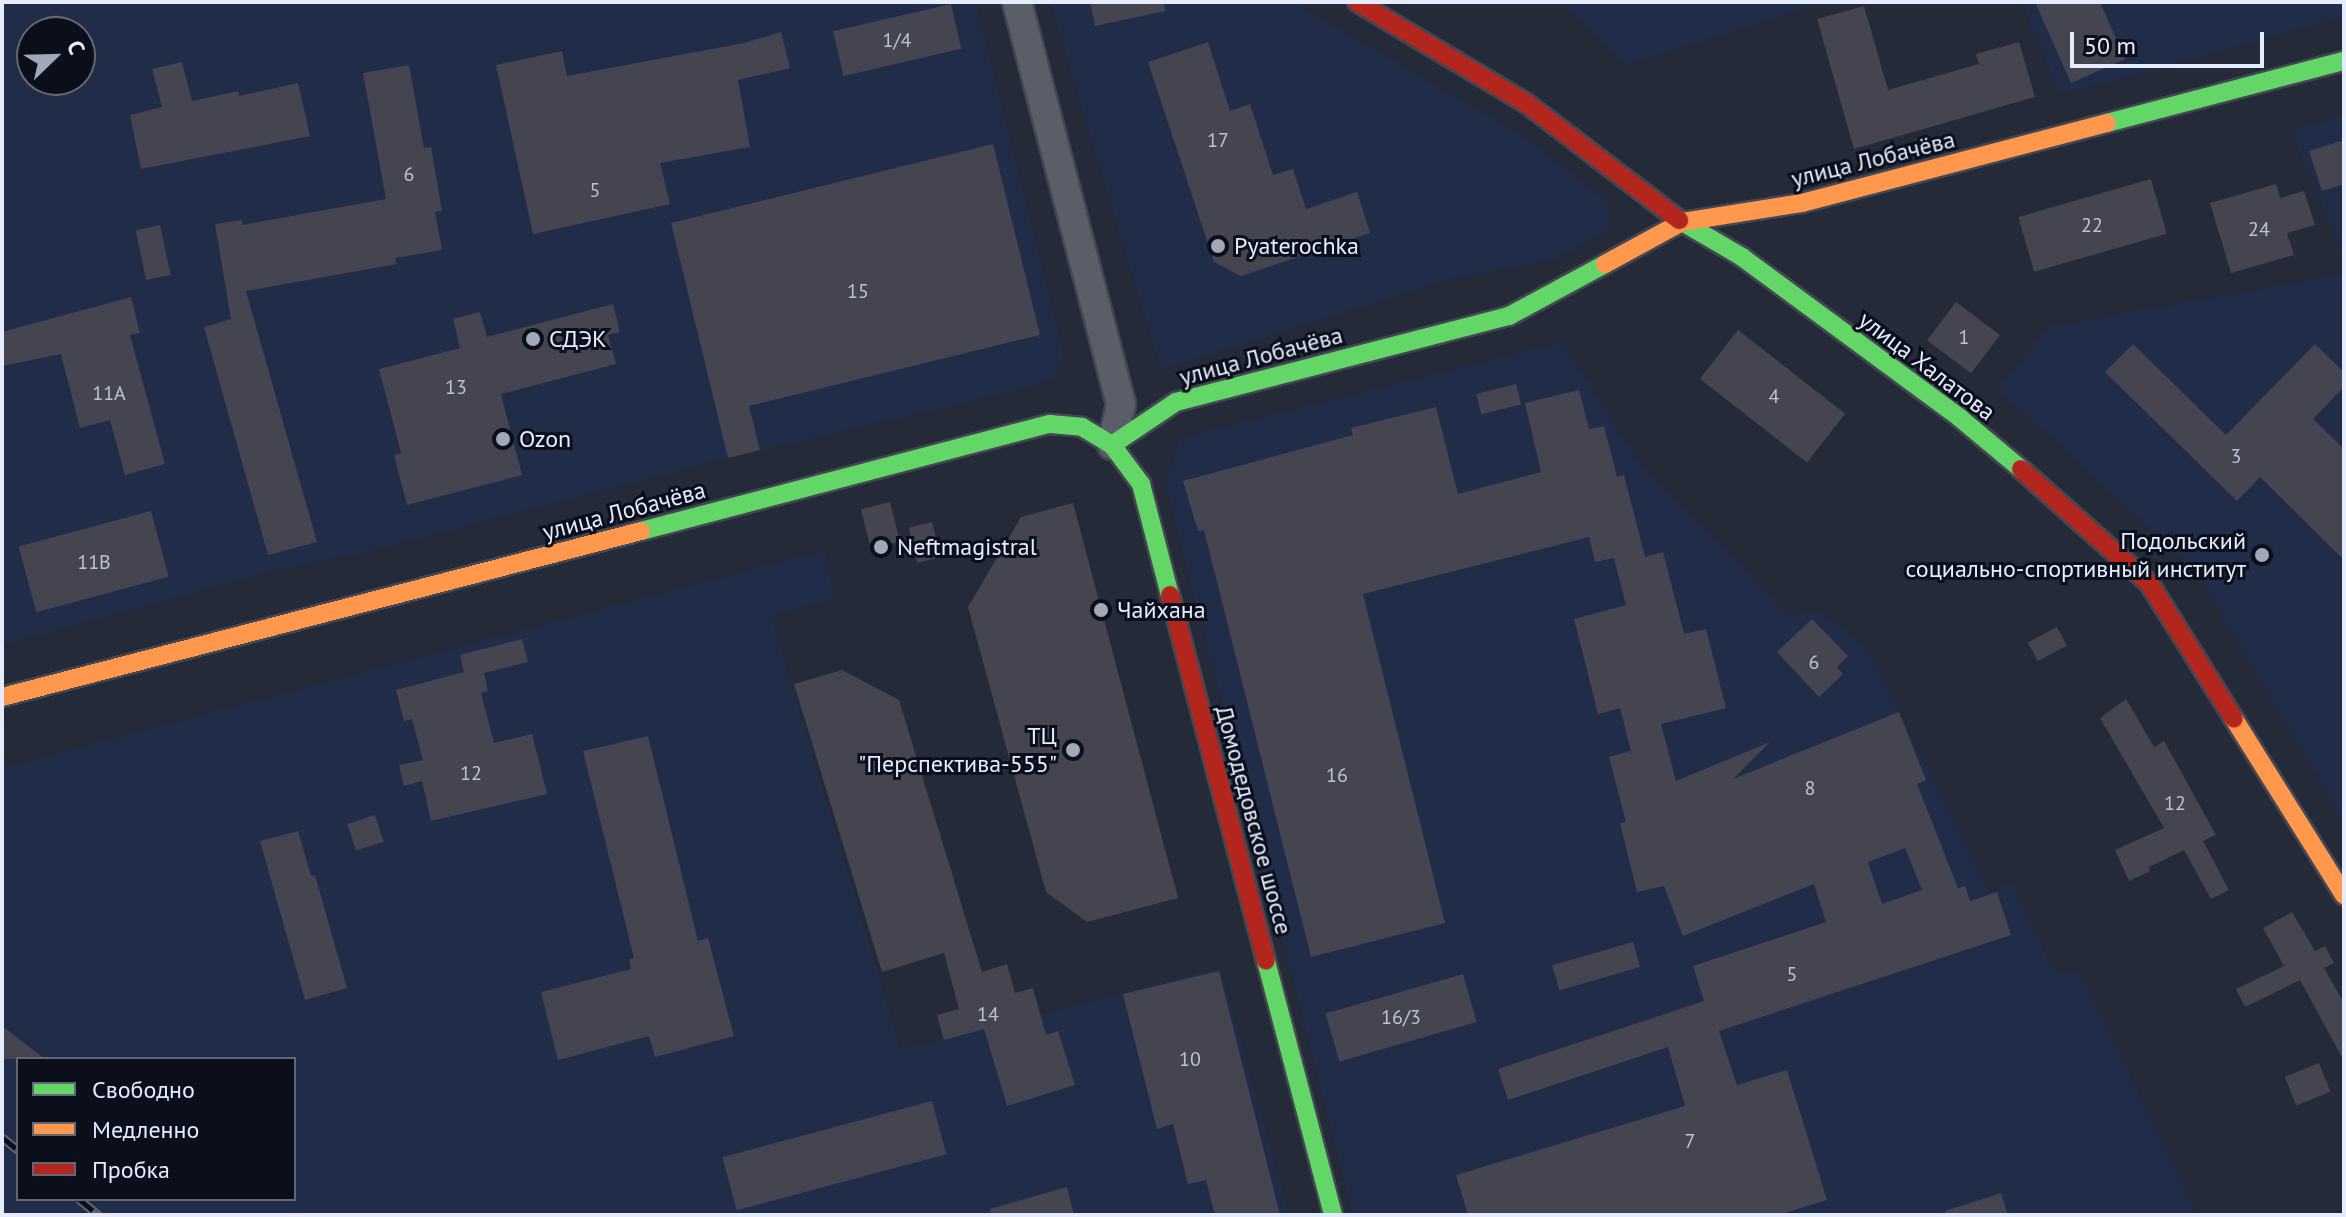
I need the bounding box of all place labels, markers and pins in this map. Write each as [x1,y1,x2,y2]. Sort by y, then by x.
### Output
place label: Pyaterochka [1234,232,1359,260]
marker: Pyaterochka [1209,237,1227,255]
place label: СДЭК [549,325,607,353]
marker: СДЭК [524,330,542,348]
place label: Ozon [519,425,571,453]
marker: Ozon [494,430,512,448]
place label: Подольский социально-спортивный институт [1906,527,2246,583]
place label: Neftmagistral [897,533,1037,561]
marker: Neftmagistral [872,538,890,556]
marker: Подольский социально-спортивный институт [2253,546,2271,564]
place label: Чайхана [1117,596,1206,624]
marker: Чайхана [1092,601,1110,619]
place label: ТЦ "Перспектива-555" [858,722,1057,778]
marker: ТЦ "Перспектива-555" [1064,741,1082,759]

